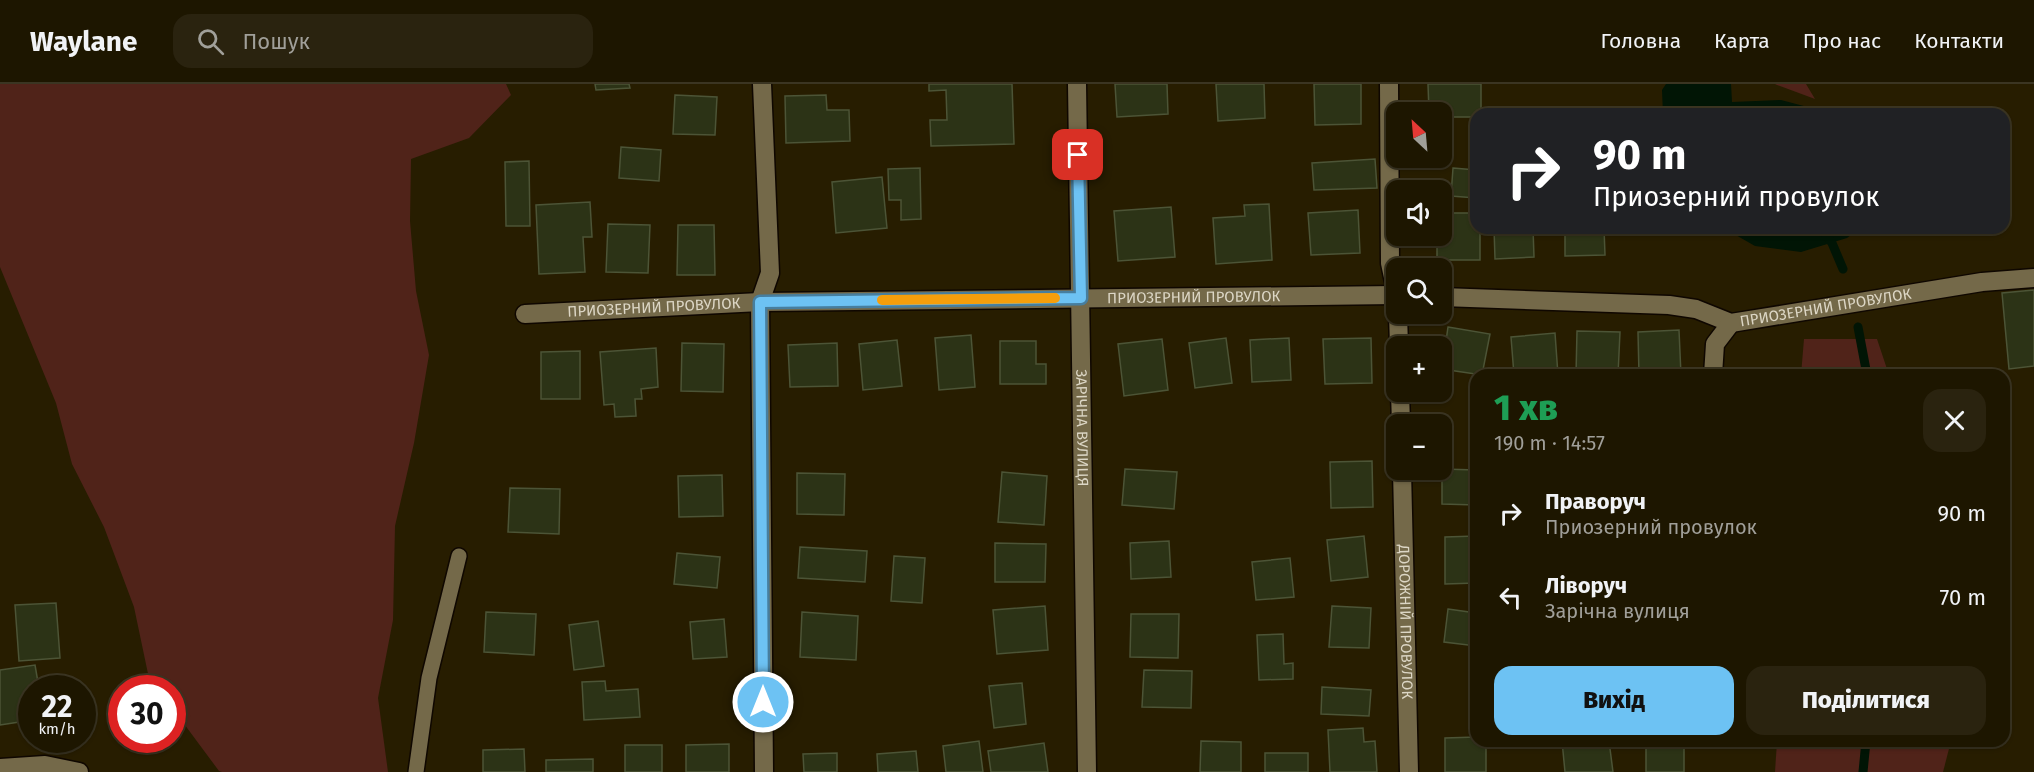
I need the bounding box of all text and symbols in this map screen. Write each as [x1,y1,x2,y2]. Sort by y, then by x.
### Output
search box [173,14,593,68]
text: Waylane [30,25,137,58]
icon: search [194,25,227,58]
text: Пошук [242,28,310,55]
text: Головна [1600,28,1681,54]
text: Карта [1714,28,1770,54]
text: Про нас [1803,28,1881,54]
text: Контакти [1914,28,2004,54]
north arrow [1386,102,1452,168]
map controls [1386,102,1452,480]
pin [1052,129,1103,180]
text: 90 m [1593,130,1687,180]
icon: right [1494,132,1572,210]
icon: arrive [1061,138,1094,171]
button: sound [1386,180,1452,246]
text: Приозерний провулок [1593,181,1879,213]
button: search [1386,258,1452,324]
street label: ПРИОЗЕРНИЙ ПРОВУЛОК [1739,285,1913,330]
street label: ПРИОЗЕРНИЙ ПРОВУЛОК [1107,287,1281,307]
street label: ПРИОЗЕРНИЙ ПРОВУЛОК [567,294,741,321]
button: + [1386,336,1452,402]
street label: ЗАРІЧНА ВУЛИЦЯ [1072,369,1092,487]
text: 1 хв [1494,386,1558,430]
button: close [1923,389,1986,452]
button: − [1386,414,1452,480]
text: 190 m · 14:57 [1494,431,1605,455]
text: Праворуч [1545,488,1646,515]
icon: right [1494,497,1527,530]
text: 90 m [1937,500,1986,527]
text: Приозерний провулок [1545,515,1757,539]
street label: ДОРОЖНІЙ ПРОВУЛОК [1395,543,1416,700]
text: Ліворуч [1545,572,1627,599]
icon: left [1494,581,1527,614]
text: 70 m [1940,584,1986,611]
text: Зарічна вулиця [1545,599,1690,623]
button: Вихід [1494,666,1734,735]
button: Поділитися [1746,666,1986,735]
position arrow [731,670,795,734]
speed limit sign: 30 [108,675,186,753]
text: 22 [41,689,73,725]
text: km/h [38,720,76,738]

